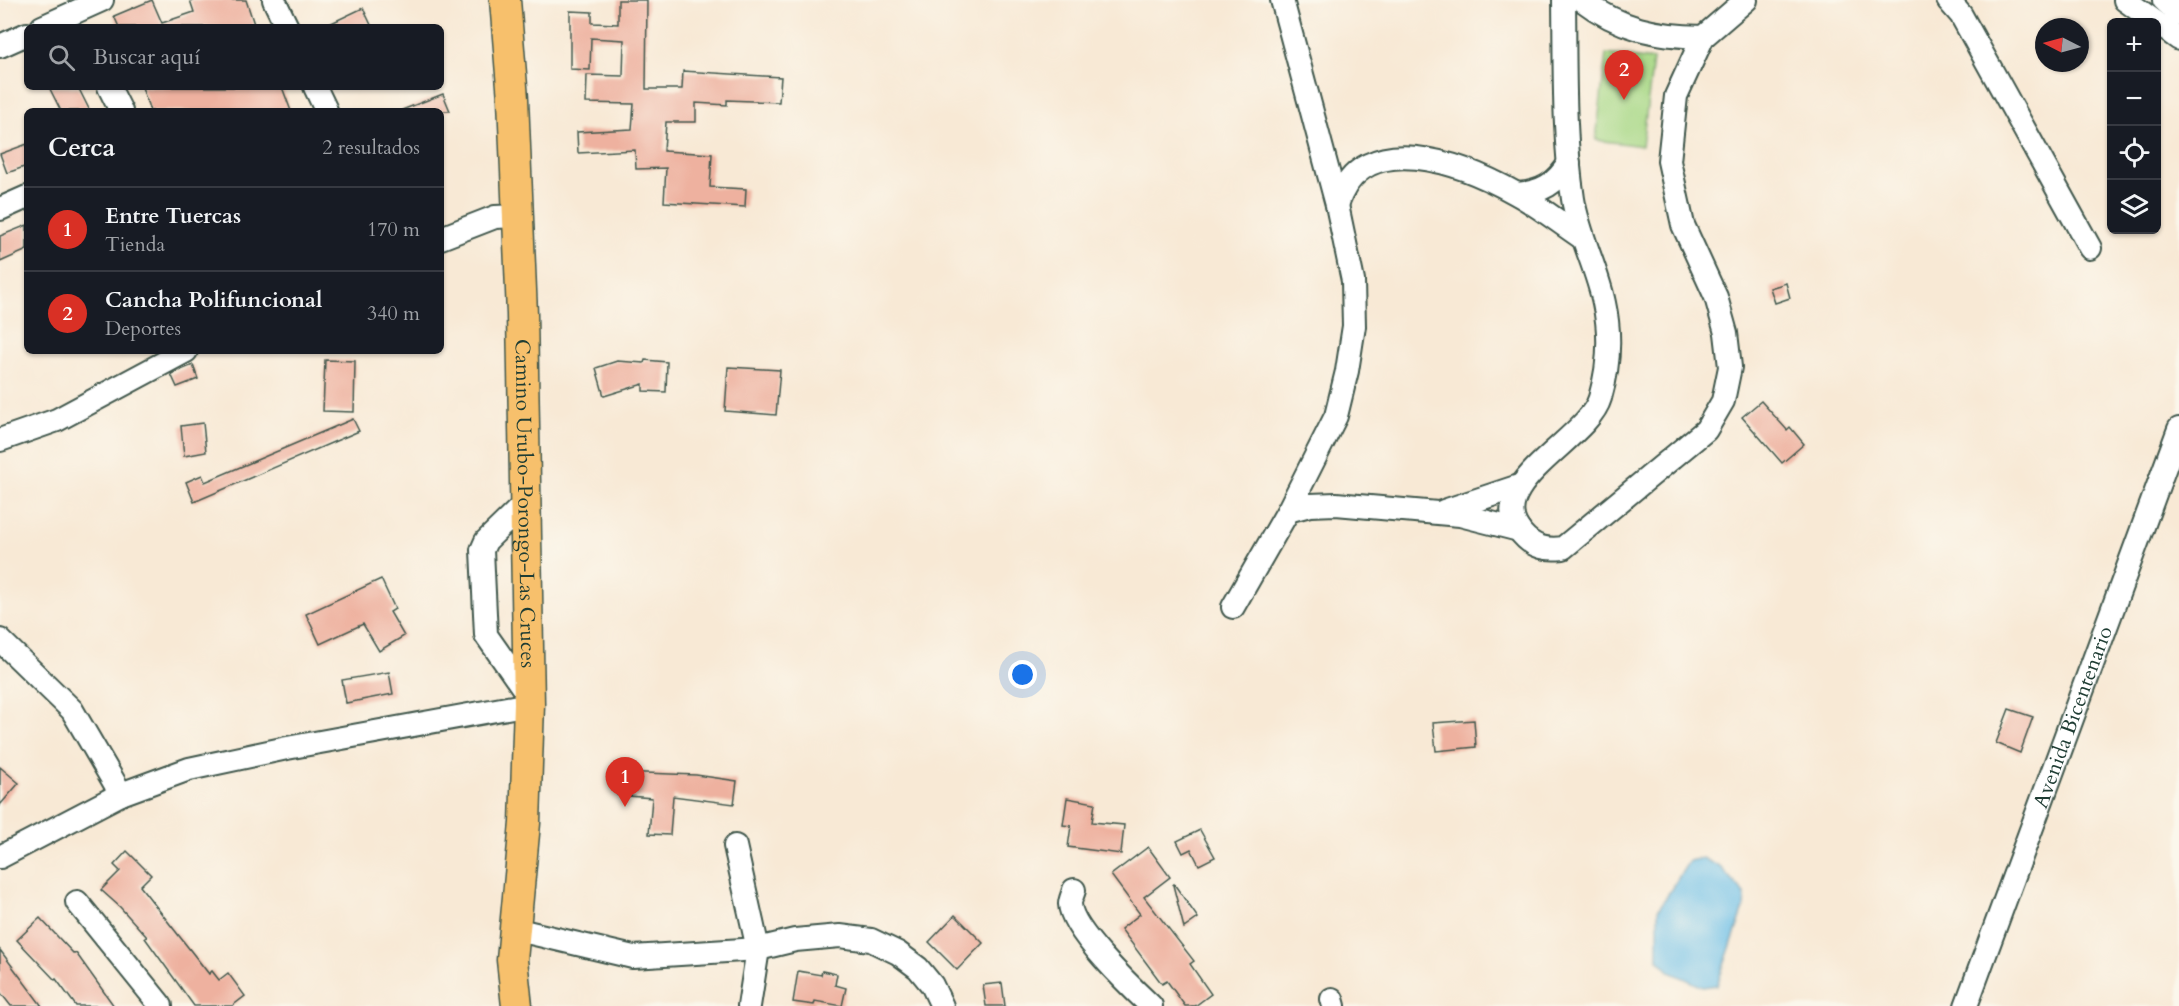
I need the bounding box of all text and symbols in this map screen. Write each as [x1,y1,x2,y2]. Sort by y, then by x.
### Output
north arrow [2035,18,2089,72]
map controls [2107,18,2161,234]
button: + [2107,18,2161,72]
search box [24,24,444,90]
icon: search [45,41,78,74]
text: Buscar aquí [93,42,200,72]
pin: 2 [1604,51,1644,100]
button: − [2107,72,2161,126]
button: locate [2107,126,2161,180]
text: Cerca [48,130,115,165]
text: 2 resultados [322,134,420,161]
button: layers [2107,180,2161,234]
text: Entre Tuercas [105,201,241,231]
text: 1 [62,216,73,243]
text: 170 m [367,216,420,243]
text: Tienda [105,231,165,258]
text: Cancha Polifuncional [105,285,322,315]
text: 2 [62,300,73,327]
text: 340 m [367,300,420,327]
text: Deportes [105,315,181,342]
street label: Camino Urubo-Porongo-Las Cruces [507,339,542,668]
street label: Avenida Bicentenario [2026,622,2120,812]
your location [1008,660,1037,689]
pin: 1 [606,758,644,807]

